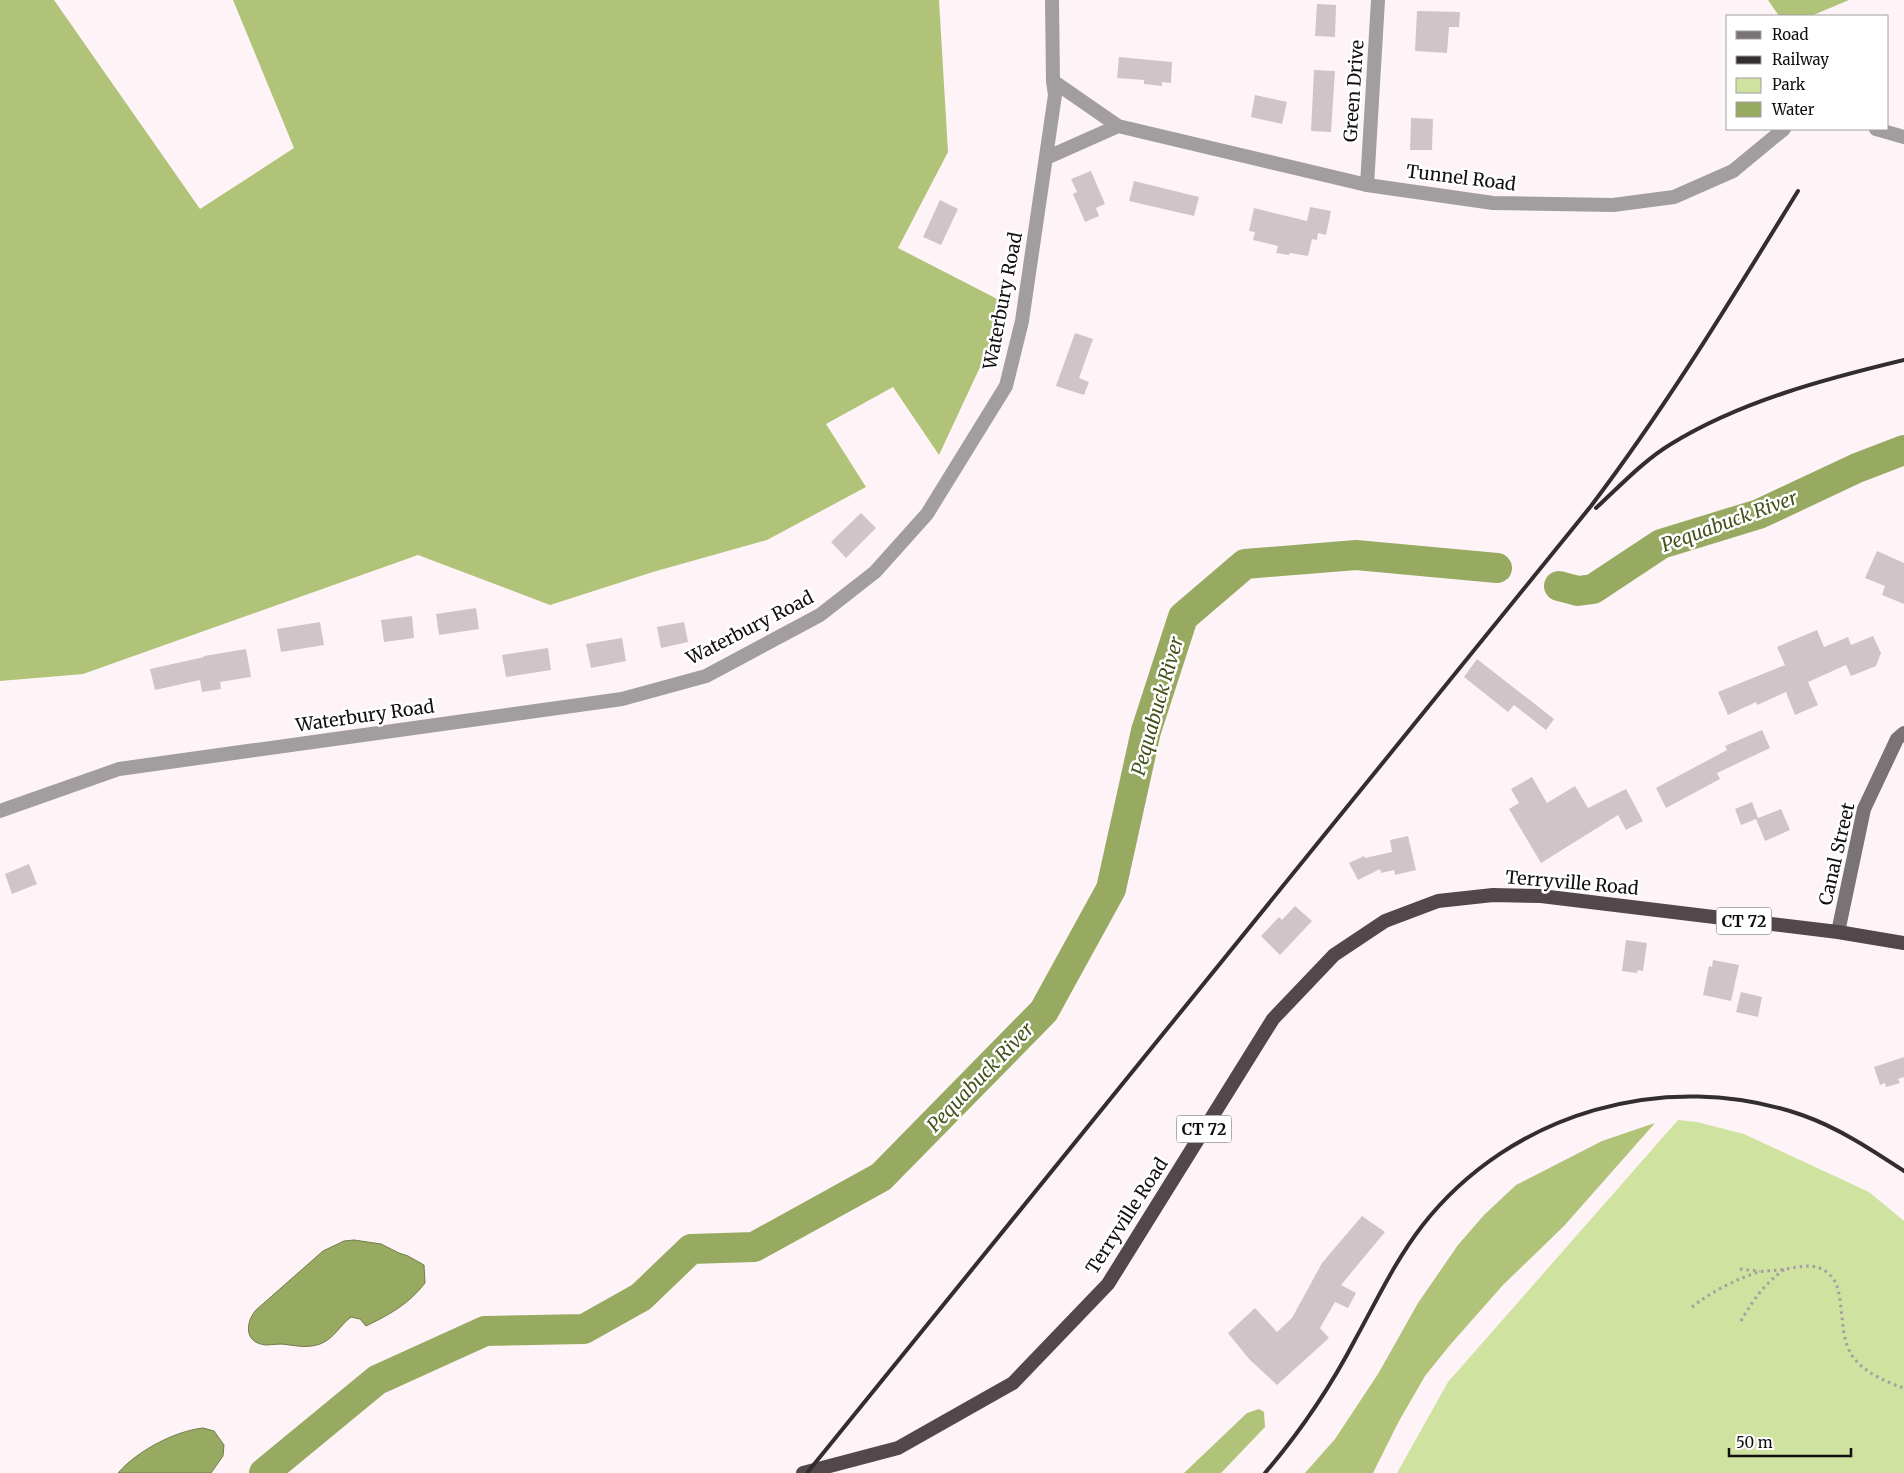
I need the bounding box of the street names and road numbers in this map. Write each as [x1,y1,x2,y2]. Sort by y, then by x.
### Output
street label: Green Drive [1338,39,1369,143]
street label: Tunnel Road [1405,159,1517,196]
street label: Waterbury Road [978,230,1027,373]
street label: Waterbury Road [682,586,817,670]
street label: Waterbury Road [293,694,436,737]
street label: Canal Street [1814,800,1859,907]
street label: Terryville Road [1504,865,1640,900]
road number: CT 72 [1716,908,1772,934]
road number: CT 72 [1176,1116,1232,1142]
street label: Terryville Road [1081,1153,1173,1278]

